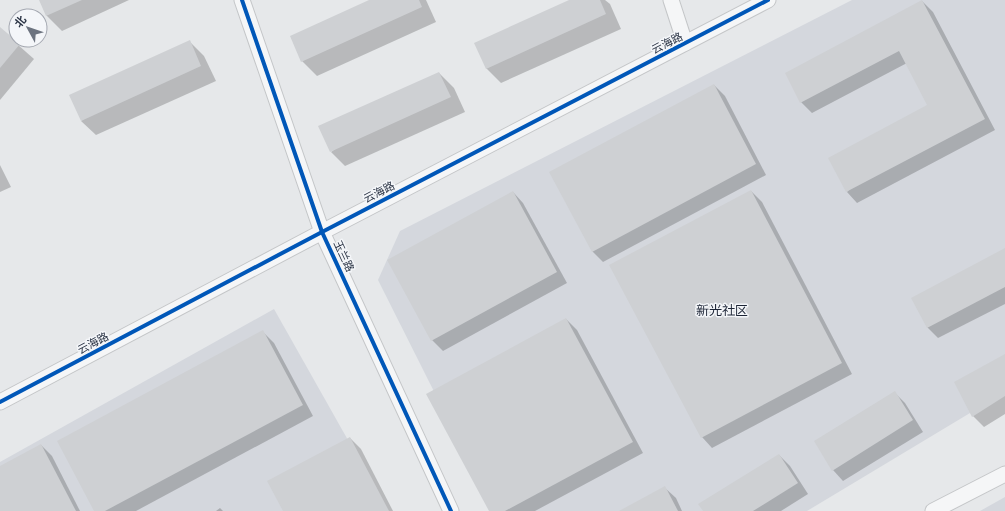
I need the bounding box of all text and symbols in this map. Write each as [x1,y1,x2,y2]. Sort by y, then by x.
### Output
north arrow [8,8,48,48]
text: 北 [11,13,29,30]
street label: 云海路 [649,29,685,57]
street label: 云海路 [361,178,397,206]
street label: 玉兰路 [331,238,357,274]
district label: 新光社区 [696,302,748,319]
street label: 云海路 [75,329,111,357]

